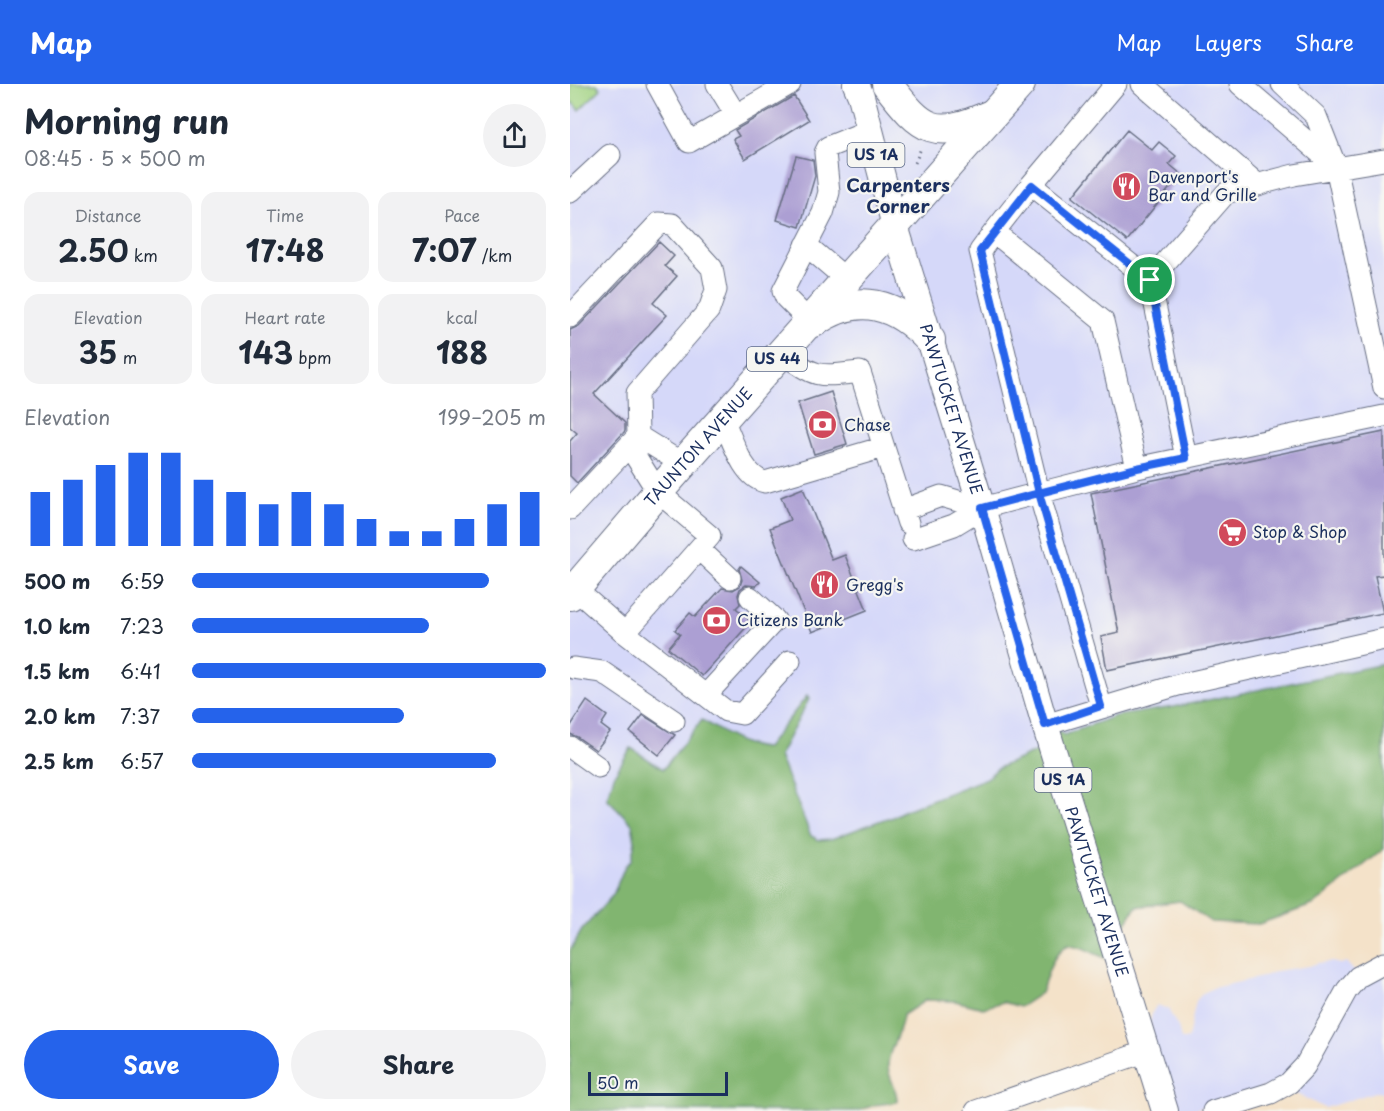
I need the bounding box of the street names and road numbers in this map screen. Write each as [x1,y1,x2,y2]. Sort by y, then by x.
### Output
road number: US 1A [848,143,904,167]
street label: PAWTUCKET AVENUE [915,320,990,497]
road number: US 44 [747,347,807,371]
street label: TAUNTON AVENUE [638,381,757,511]
road number: US 1A [1034,768,1092,792]
street label: PAWTUCKET AVENUE [1060,803,1136,980]

